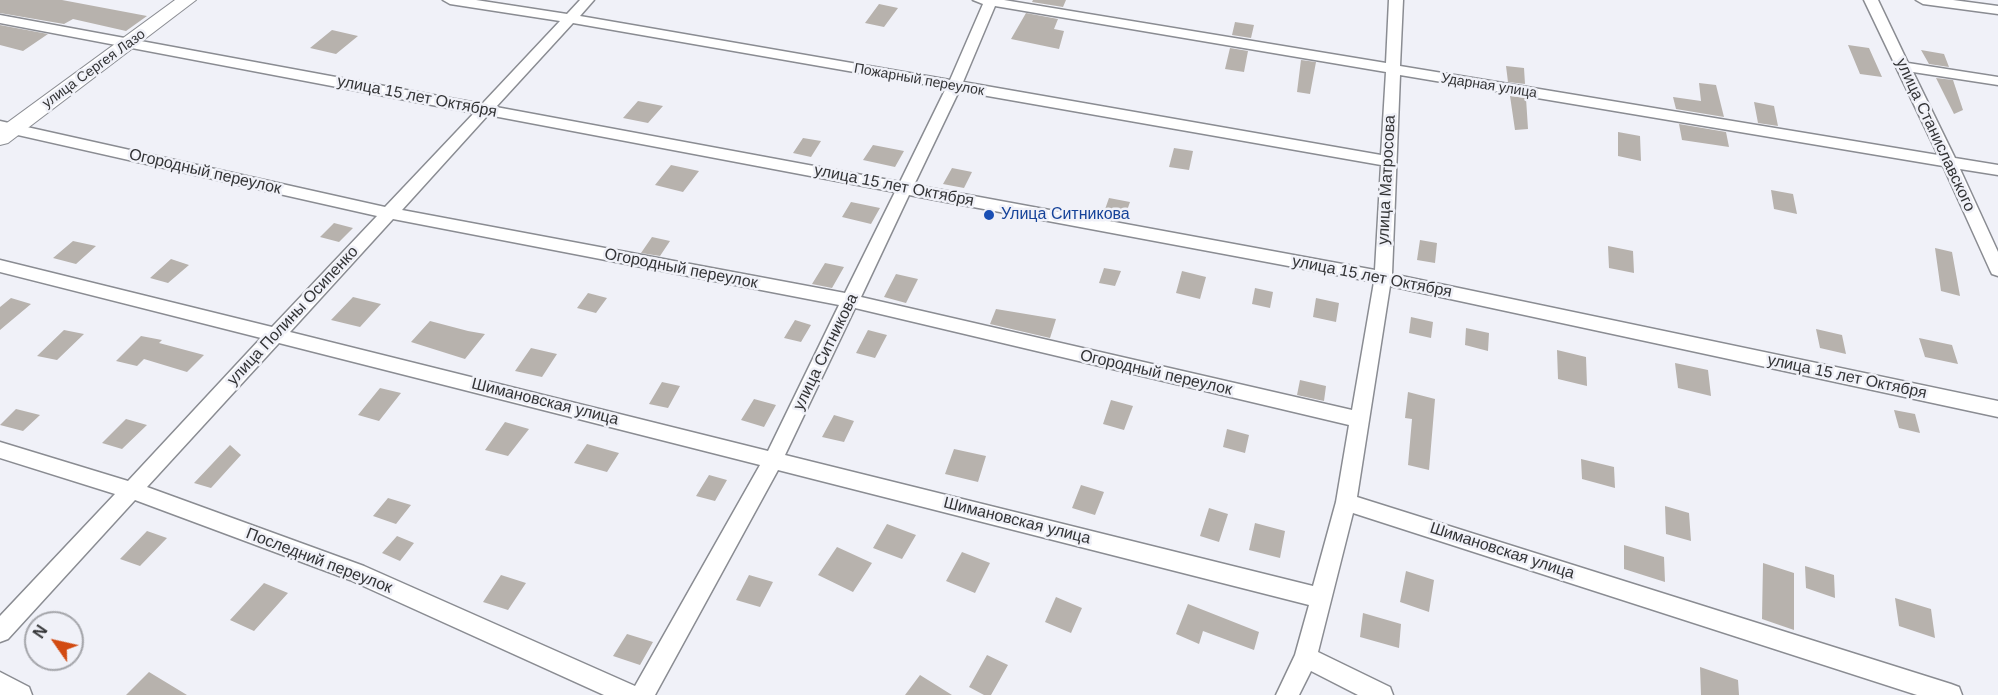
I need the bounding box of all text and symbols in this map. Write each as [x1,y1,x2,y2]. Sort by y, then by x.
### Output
street label: улица Сергея Лазо [39,26,149,112]
street label: улица Станиславского [1891,55,1979,215]
street label: Пожарный переулок [853,60,985,100]
street label: Ударная улица [1440,70,1538,102]
street label: улица 15 лет Октября [336,72,498,122]
street label: улица Матросова [1374,115,1400,245]
street label: Огородный переулок [127,145,283,199]
street label: улица 15 лет Октября [813,161,975,211]
place label: Улица Ситникова [1001,205,1130,225]
marker: Улица Ситникова [982,208,996,222]
street label: улица Полины Осипенко [223,242,363,390]
street label: Огородный переулок [603,245,759,293]
street label: улица 15 лет Октября [1291,252,1453,302]
street label: улица Ситникова [789,291,863,413]
street label: Огородный переулок [1078,346,1234,400]
street label: улица 15 лет Октября [1766,351,1928,403]
street label: Шимановская улица [469,374,621,430]
street label: Шимановская улица [941,493,1093,549]
street label: Шимановская улица [1427,519,1577,583]
street label: Последний переулок [243,524,395,598]
north arrow [24,611,84,671]
text: N [30,622,51,641]

